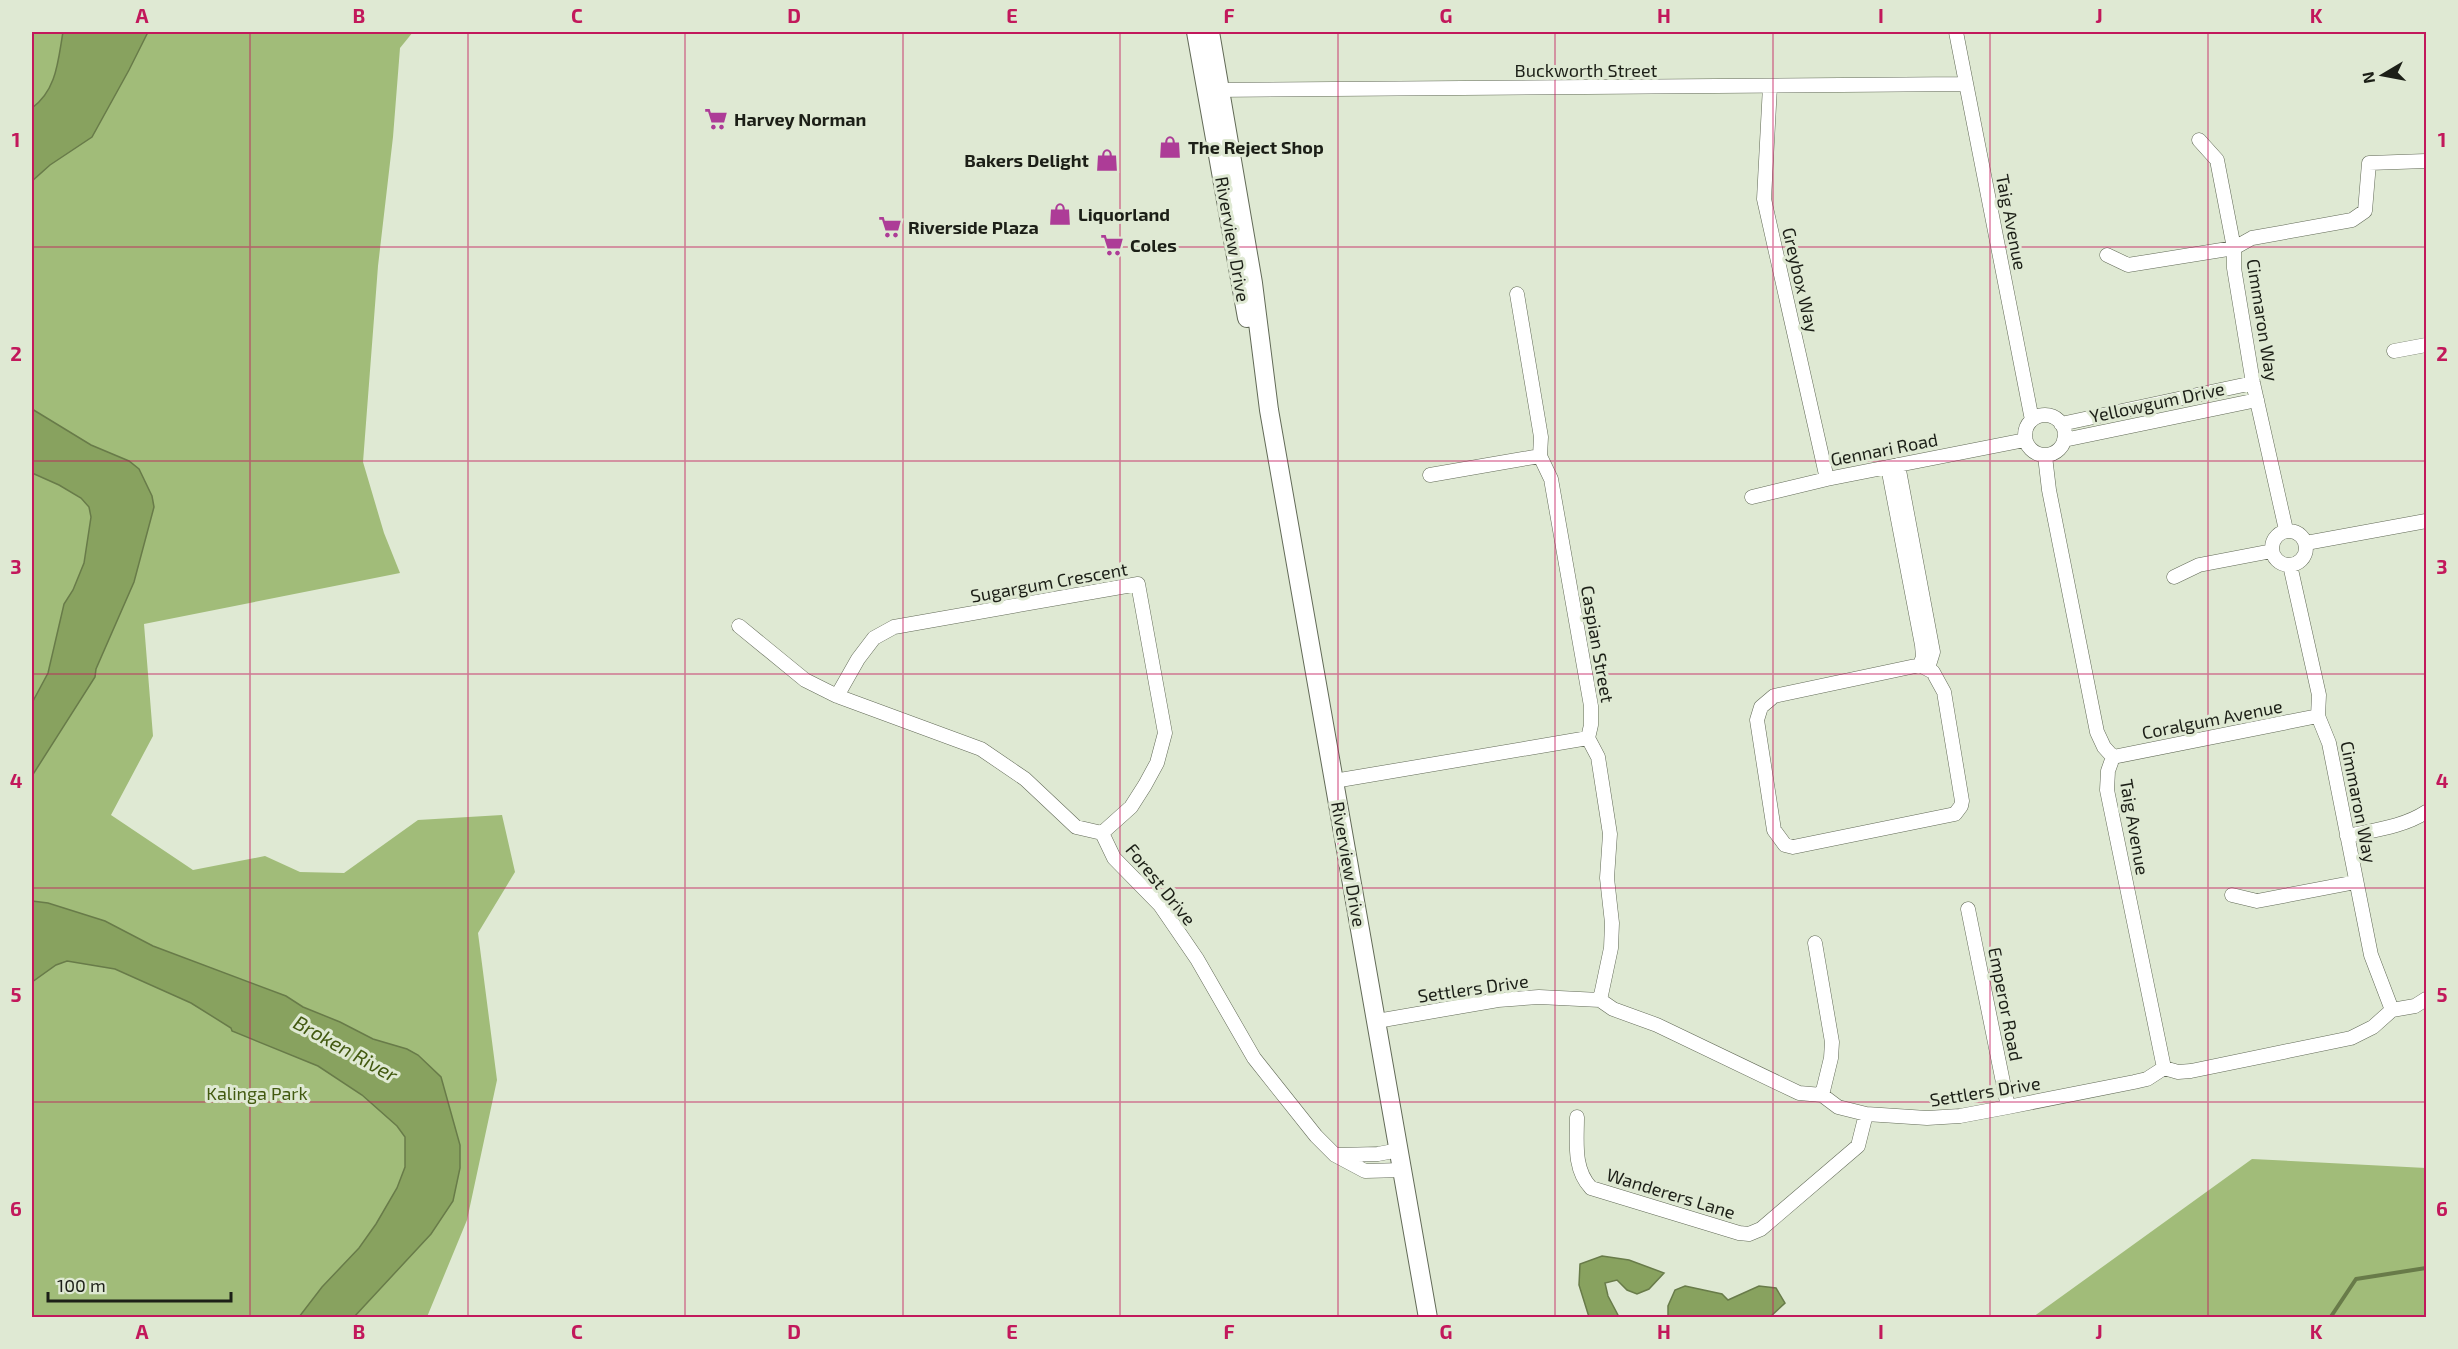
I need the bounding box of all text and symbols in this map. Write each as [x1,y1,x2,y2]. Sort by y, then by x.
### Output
text: A [135,3,149,27]
text: B [353,3,365,27]
text: C [571,3,583,27]
text: D [787,3,801,27]
text: E [1006,3,1018,27]
text: F [1223,3,1235,27]
text: G [1440,3,1452,27]
text: H [1657,3,1671,27]
text: I [1878,3,1884,27]
text: J [2095,3,2103,27]
text: K [2310,3,2323,27]
north arrow [2353,45,2413,105]
street label: Buckworth Street [1515,59,1658,81]
text: N [2357,70,2378,85]
supermarket icon: Harvey Norman [703,106,729,132]
place label: Harvey Norman [734,108,866,130]
text: 1 [12,127,20,151]
text: 1 [2438,127,2446,151]
shop icon: The Reject Shop [1157,134,1183,160]
place label: The Reject Shop [1188,136,1324,158]
shop icon: Bakers Delight [1094,147,1120,173]
place label: Bakers Delight [964,149,1090,171]
street label: Taig Avenue [1992,172,2032,272]
street label: Riverview Drive [1211,175,1255,303]
shop icon: Liquorland [1047,201,1073,227]
place label: Liquorland [1078,203,1170,225]
supermarket icon: Riverside Plaza [877,214,903,240]
place label: Riverside Plaza [908,216,1039,238]
street label: Greybox Way [1778,225,1824,335]
supermarket icon: Coles [1099,232,1125,258]
place label: Coles [1130,234,1177,256]
street label: Cimmaron Way [2242,257,2284,383]
text: 2 [10,341,22,365]
text: 2 [2436,341,2448,365]
street label: Yellowgum Drive [2088,377,2226,427]
street label: Gennari Road [1828,428,1940,470]
text: 3 [10,554,22,578]
text: 3 [2436,554,2448,578]
street label: Sugargum Crescent [969,557,1129,607]
street label: Caspian Street [1577,584,1619,704]
street label: Coralgum Avenue [2140,695,2284,743]
street label: Cimmaron Way [2336,739,2382,865]
text: 4 [10,768,23,792]
text: 4 [2436,768,2449,792]
street label: Taig Avenue [2116,777,2154,877]
street label: Riverview Drive [1327,800,1371,928]
street label: Forest Drive [1121,839,1201,929]
street label: Emperor Road [1984,945,2028,1063]
street label: Settlers Drive [1416,969,1530,1007]
text: 5 [10,982,22,1006]
text: 5 [2436,982,2448,1006]
water label: Broken River [290,1010,403,1087]
street label: Settlers Drive [1928,1071,2042,1111]
park label: Kalinga Park [206,1082,308,1104]
street label: Wanderers Lane [1604,1163,1738,1223]
text: 6 [10,1196,22,1220]
text: 6 [2436,1196,2448,1220]
scale bar [48,1265,231,1303]
text: 100 m [57,1274,106,1296]
text: A [135,1319,149,1343]
text: B [353,1319,365,1343]
text: C [571,1319,583,1343]
text: D [787,1319,801,1343]
text: E [1006,1319,1018,1343]
text: F [1223,1319,1235,1343]
text: G [1440,1319,1452,1343]
text: H [1657,1319,1671,1343]
text: I [1878,1319,1884,1343]
text: J [2095,1319,2103,1343]
text: K [2310,1319,2323,1343]

